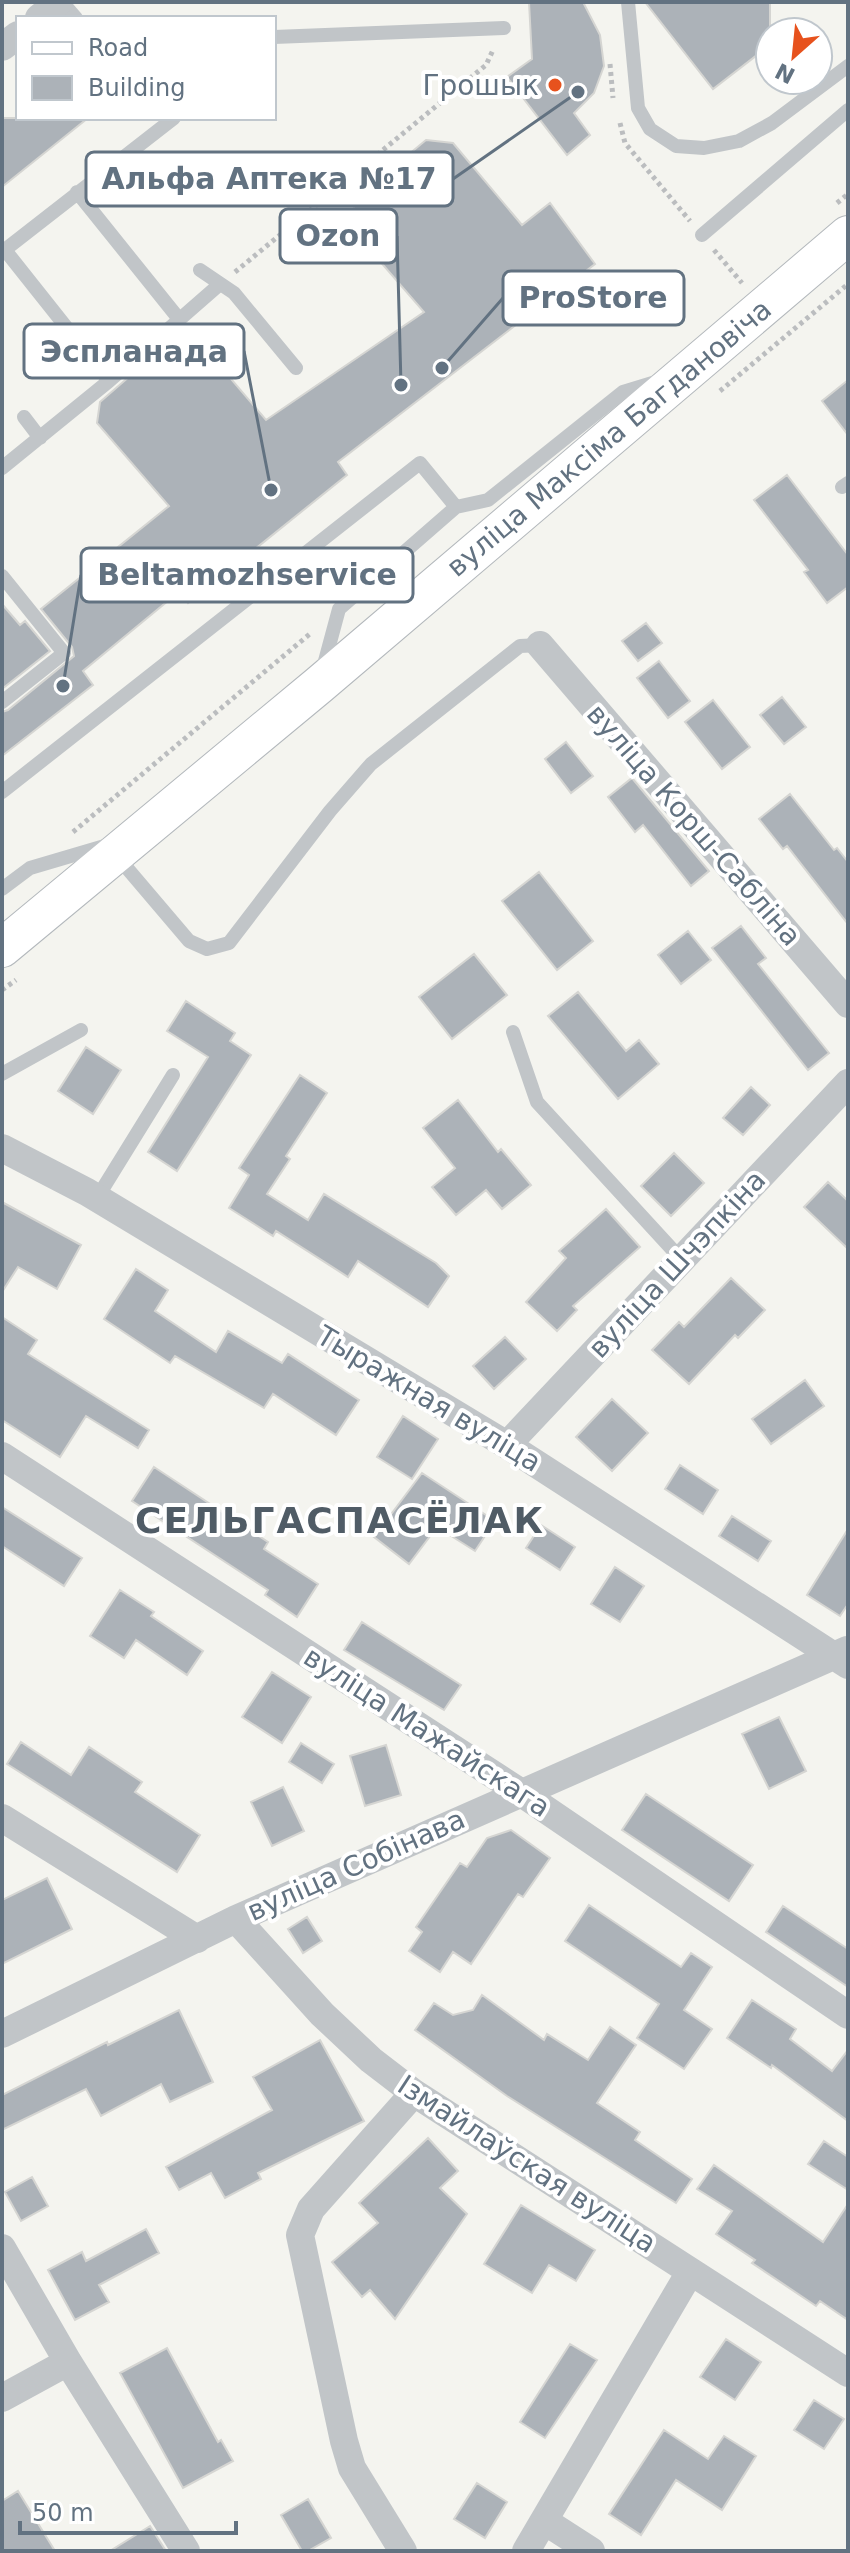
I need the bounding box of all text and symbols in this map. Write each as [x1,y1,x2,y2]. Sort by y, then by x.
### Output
legend [16,16,276,120]
north arrow [754,16,834,96]
text: Road [88,34,148,62]
text: N [771,58,799,89]
place label: Грошык [422,69,539,102]
text: Building [88,74,185,102]
marker: Грошык [546,76,564,94]
callout: Альфа Аптека №17 [86,152,453,206]
text: Альфа Аптека №17 [101,161,437,196]
callout: Ozon [280,209,397,263]
text: Ozon [296,218,380,253]
callout: ProStore [503,271,684,325]
text: ProStore [518,280,668,315]
street label: вуліца Максіма Багдановіча [440,292,778,584]
callout: Эспланада [24,324,244,378]
text: Эспланада [40,334,228,369]
callout: Beltamozhservice [81,548,413,602]
text: Beltamozhservice [97,557,397,592]
street label: вуліца Корш-Сабліна [580,697,808,953]
street label: вуліца Шчэпкіна [582,1163,772,1365]
street label: Тыражная вуліца [310,1319,547,1479]
district label: СЕЛЬГАСПАСЁЛАК [135,1500,545,1541]
street label: вуліца Мажайскага [298,1640,556,1824]
street label: вуліца Собінава [242,1802,470,1928]
street label: Ізмайлаўская вуліца [392,2068,662,2260]
scale bar [20,2485,236,2535]
text: 50 m [32,2499,94,2527]

